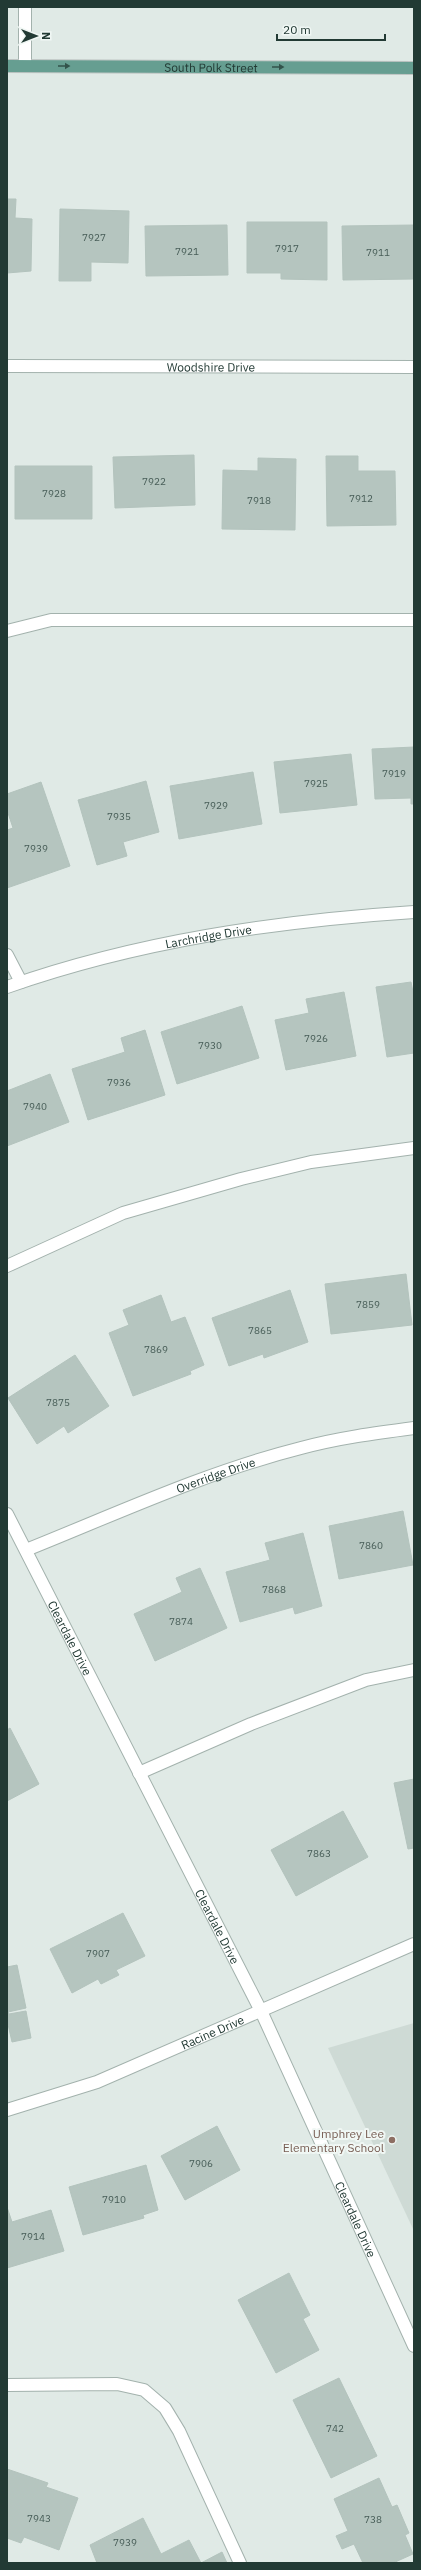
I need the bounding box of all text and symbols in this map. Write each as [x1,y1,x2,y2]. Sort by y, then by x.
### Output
north arrow [16,16,56,56]
scale bar [277,16,385,42]
text: 20 m [283,22,311,37]
text: N [39,32,53,40]
street label: South Polk Street [164,59,258,75]
one-way arrow [58,63,71,69]
one-way arrow [272,64,285,70]
house number: 7927 [82,231,106,244]
house number: 7917 [275,242,299,255]
house number: 7921 [175,245,199,258]
house number: 7911 [366,246,390,259]
street label: Woodshire Drive [167,359,256,374]
house number: 7922 [142,475,166,488]
house number: 7928 [42,487,66,500]
house number: 7912 [349,492,373,505]
house number: 7918 [247,494,271,507]
house number: 7919 [382,767,406,780]
house number: 7925 [304,777,328,790]
house number: 7929 [204,799,228,812]
house number: 7935 [107,810,131,823]
house number: 7939 [24,842,48,855]
street label: Larchridge Drive [164,921,253,951]
house number: 7926 [304,1032,328,1045]
house number: 7930 [198,1039,222,1052]
house number: 7936 [107,1076,131,1089]
house number: 7940 [23,1100,47,1113]
house number: 7859 [356,1298,380,1311]
house number: 7865 [248,1324,272,1337]
house number: 7869 [144,1343,168,1356]
house number: 7875 [46,1396,70,1409]
street label: Overridge Drive [174,1454,258,1496]
house number: 7860 [359,1539,383,1552]
house number: 7868 [262,1583,286,1596]
street label: Cleardale Drive [45,1598,96,1678]
house number: 7874 [169,1615,193,1628]
house number: 7863 [307,1847,331,1860]
street label: Cleardale Drive [192,1886,243,1967]
house number: 7907 [86,1947,110,1960]
street label: Racine Drive [178,2011,246,2052]
place label: Umphrey Lee Elementary School [283,2126,384,2155]
marker: Umphrey Lee Elementary School [387,2135,397,2145]
house number: 7906 [189,2157,213,2170]
street label: Cleardale Drive [332,2179,380,2260]
house number: 7910 [102,2193,126,2206]
house number: 7914 [21,2230,45,2243]
house number: 742 [326,2422,344,2435]
house number: 7943 [27,2512,51,2525]
house number: 738 [364,2513,382,2526]
house number: 7939 [113,2536,137,2549]

